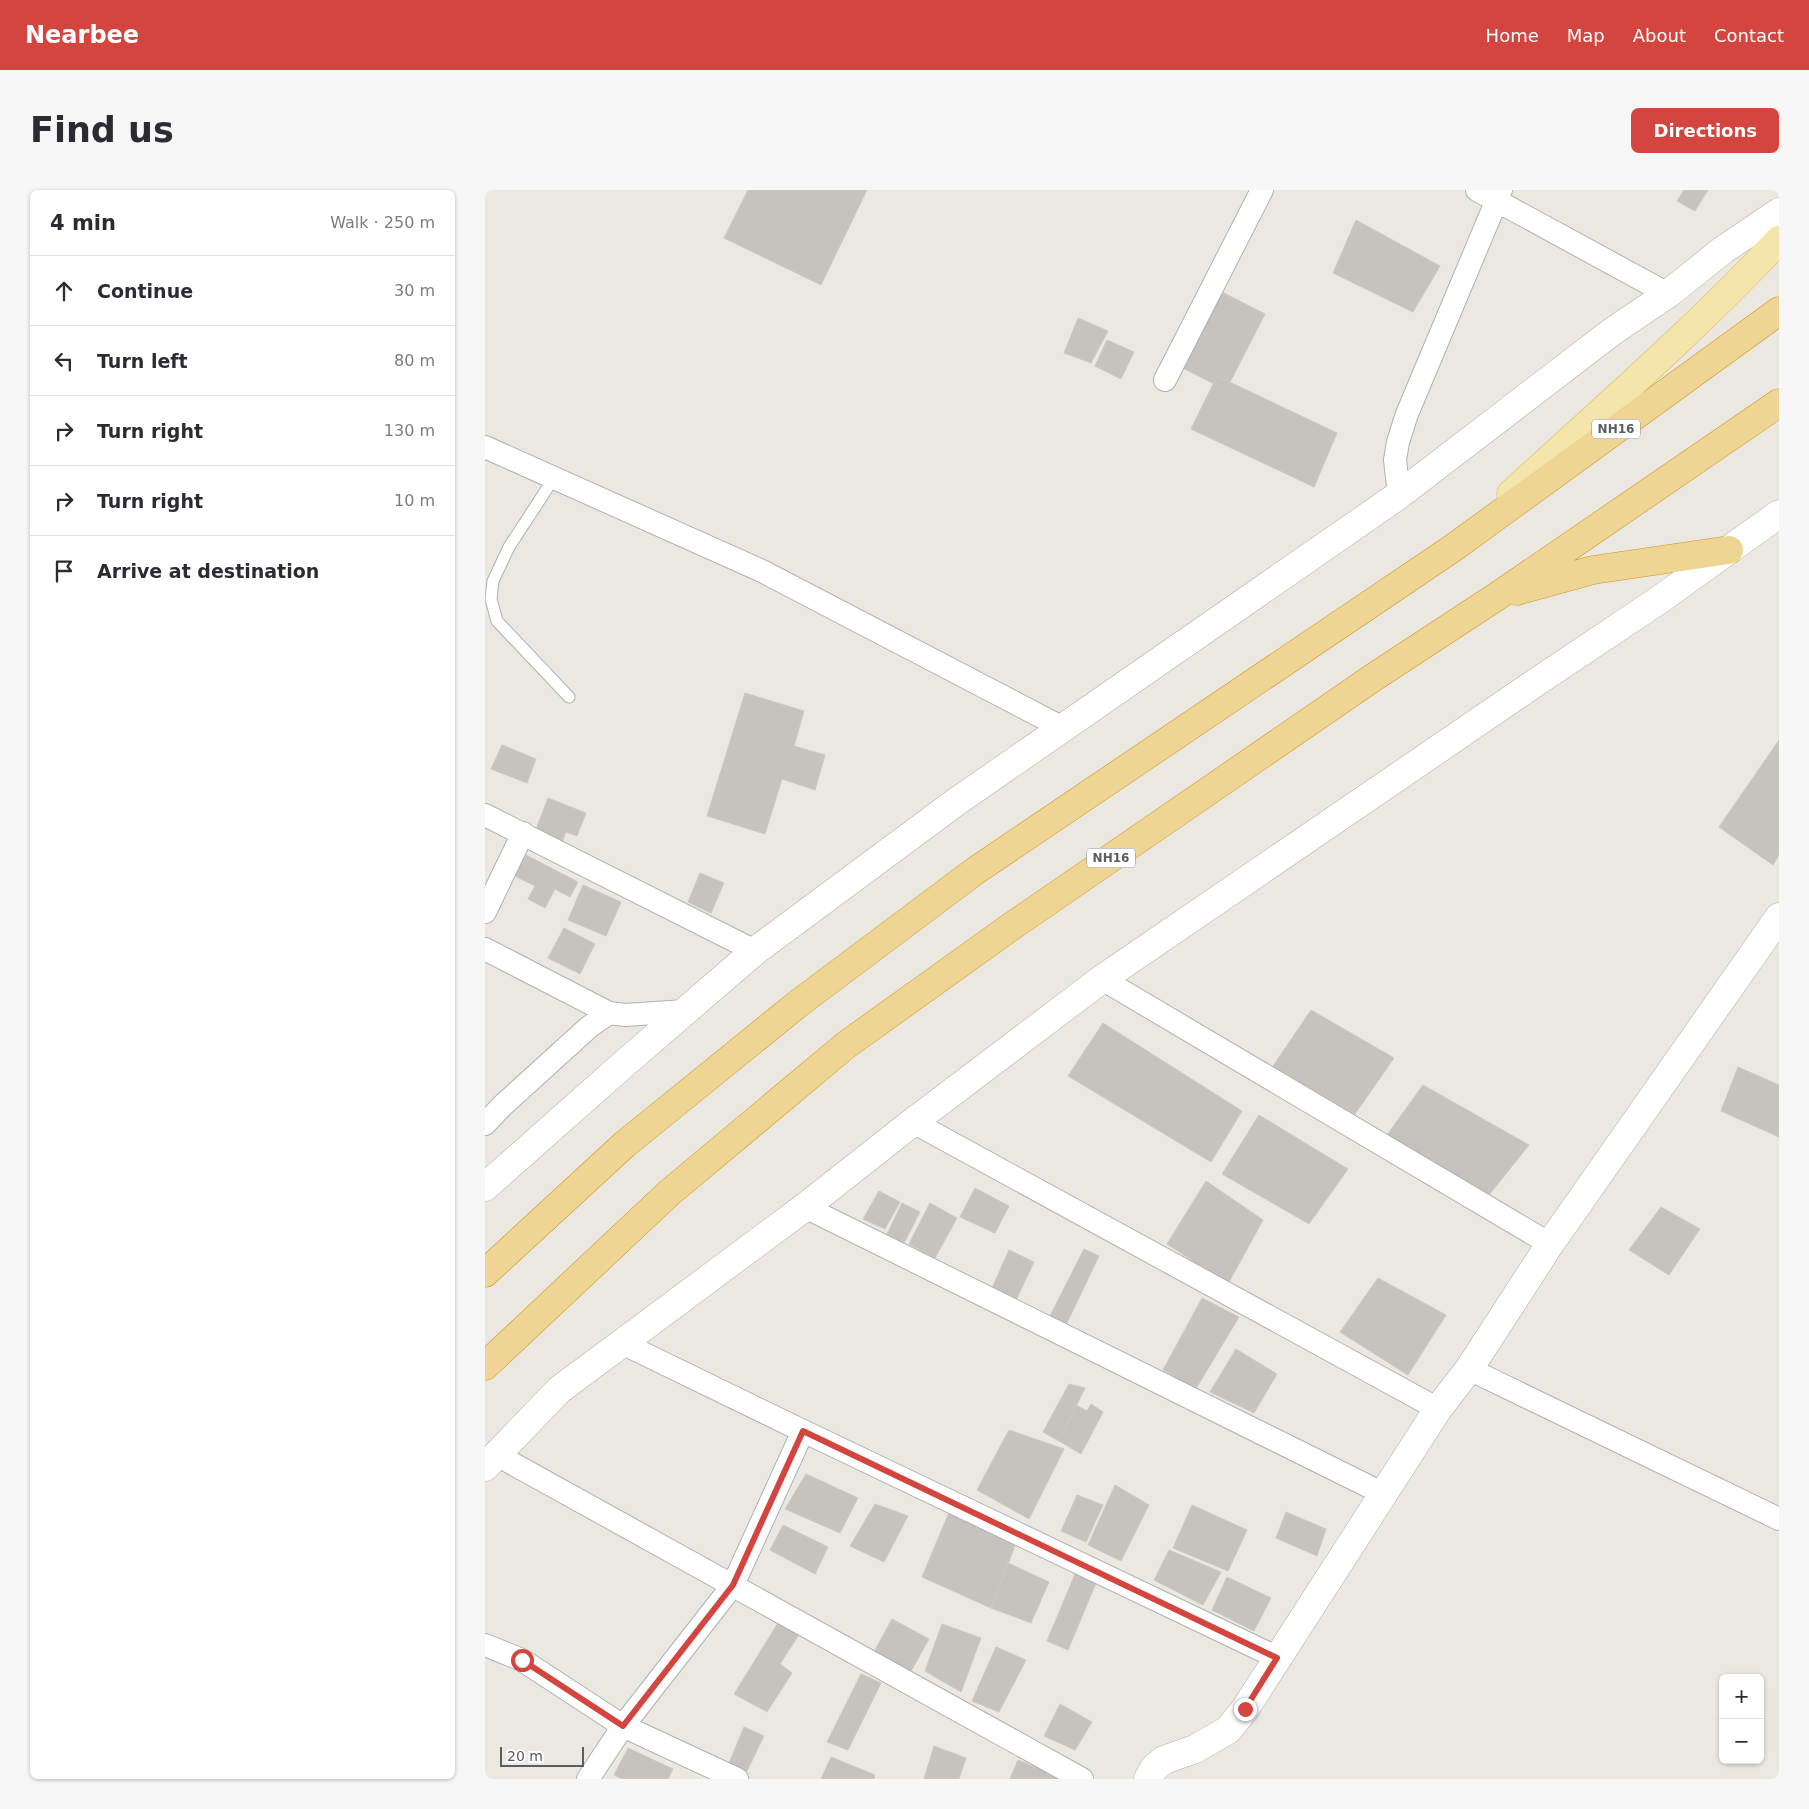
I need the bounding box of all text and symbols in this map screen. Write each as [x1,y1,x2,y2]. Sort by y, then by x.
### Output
text: Nearbee [25,21,139,49]
text: Home [1486,25,1539,46]
text: Map [1567,25,1605,46]
text: About [1633,25,1686,46]
text: Contact [1714,25,1784,46]
button: Directions [1631,108,1779,153]
text: Find us [30,110,174,150]
text: 4 min [50,211,116,235]
text: Walk · 250 m [330,213,435,232]
icon: ahead [50,277,78,305]
text: Continue [97,280,193,302]
text: 30 m [394,281,435,300]
icon: left [50,347,78,375]
text: Turn left [97,350,188,372]
text: 80 m [394,351,435,370]
icon: right [50,417,78,445]
text: Turn right [97,420,203,442]
road number: NH16 [1592,420,1640,438]
text: 130 m [384,421,435,440]
icon: right [50,487,78,515]
text: Turn right [97,490,203,512]
text: 10 m [394,491,435,510]
icon: arrive [50,557,78,585]
text: Arrive at destination [97,560,319,582]
road number: NH16 [1087,848,1135,868]
route start [511,1649,534,1672]
map controls [1719,1674,1764,1764]
button: + [1719,1674,1764,1719]
route end [1234,1698,1257,1721]
button: − [1719,1719,1764,1764]
scale bar [500,1744,584,1767]
text: 20 m [507,1748,543,1764]

